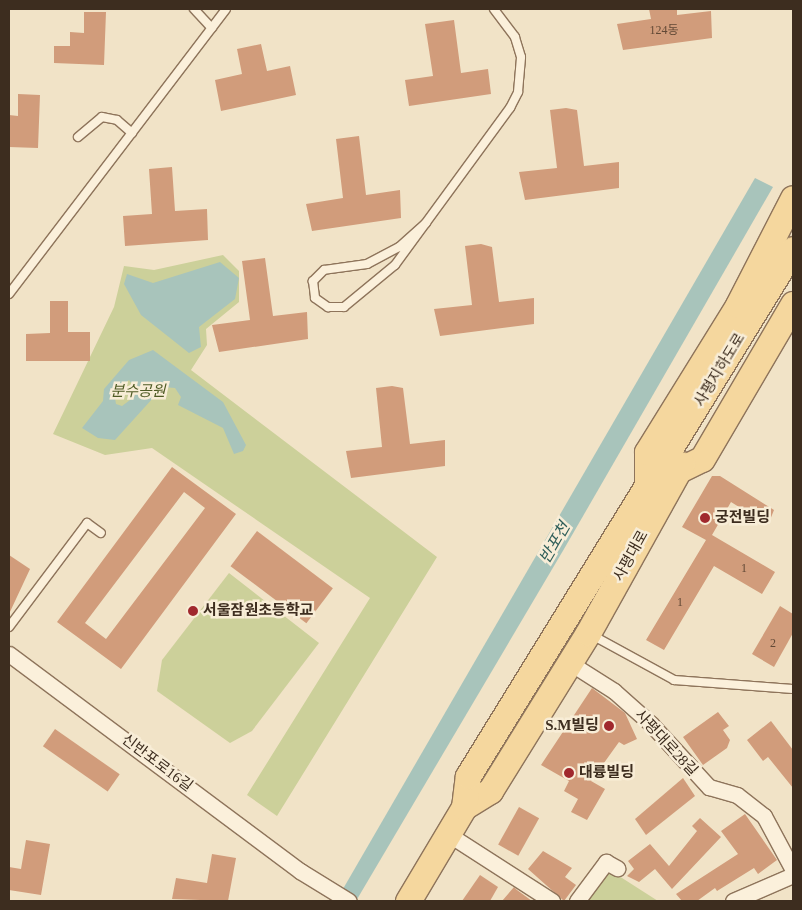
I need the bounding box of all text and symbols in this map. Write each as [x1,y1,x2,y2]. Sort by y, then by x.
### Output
house number: 124동 [649,24,679,38]
street label: 사평지하도로 [691,330,749,410]
park label: 분수공원 [110,383,166,401]
place label: 궁전빌딩 [715,509,770,527]
marker: 궁전빌딩 [699,512,711,524]
water label: 반포천 [536,519,574,567]
street label: 사평대로 [610,527,652,585]
house number: 1 [741,562,747,576]
house number: 1 [677,596,683,610]
place label: 서울잠원초등학교 [203,602,313,620]
marker: 서울잠원초등학교 [187,605,199,617]
house number: 2 [770,637,776,651]
street label: 사평대로28길 [631,706,701,780]
place label: S.M빌딩 [545,717,599,735]
marker: S.M빌딩 [603,720,615,732]
street label: 신반포로16길 [118,731,196,795]
place label: 대륭빌딩 [579,764,634,782]
marker: 대륭빌딩 [563,767,575,779]

